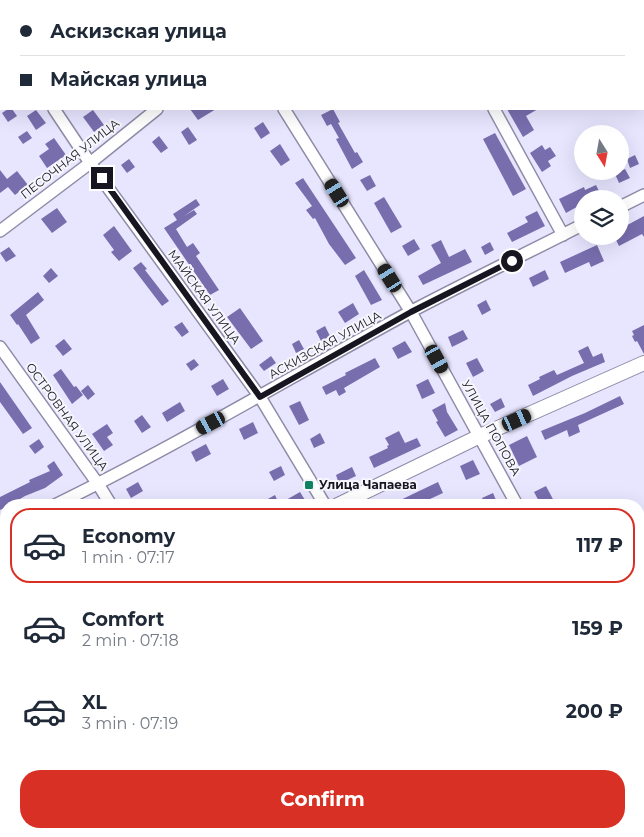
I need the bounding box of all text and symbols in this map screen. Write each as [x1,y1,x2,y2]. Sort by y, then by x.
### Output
text: Аскизская улица [50,20,227,43]
text: Майская улица [50,68,207,91]
street label: ПЕСОЧНАЯ УЛИЦА [17,115,122,202]
north arrow [574,125,629,180]
map controls [574,125,629,245]
route end [91,167,113,189]
car [322,176,351,210]
button: layers [574,190,629,245]
street label: МАЙСКАЯ УЛИЦА [165,246,244,347]
route start [501,250,523,272]
car [375,261,404,295]
street label: АСКИЗСКАЯ УЛИЦА [266,307,384,382]
car [423,342,450,376]
street label: ОСТРОВНАЯ УЛИЦА [23,360,112,474]
street label: УЛИЦА ПОПОВА [459,377,524,478]
car [500,407,533,433]
car [194,409,227,437]
place label: Улица Чапаева [319,477,417,492]
marker: Улица Чапаева [303,479,315,491]
icon: car [22,523,67,568]
text: Economy [82,525,175,548]
text: 117 ₽ [576,534,623,557]
text: 1 min · 07:17 [82,548,175,567]
icon: car [22,606,67,651]
text: Comfort [82,608,164,631]
text: 159 ₽ [572,617,623,640]
text: 2 min · 07:18 [82,631,179,650]
icon: car [22,689,67,734]
text: XL [82,691,107,714]
text: 200 ₽ [566,700,623,723]
text: 3 min · 07:19 [82,714,178,733]
button: Confirm [20,770,625,828]

